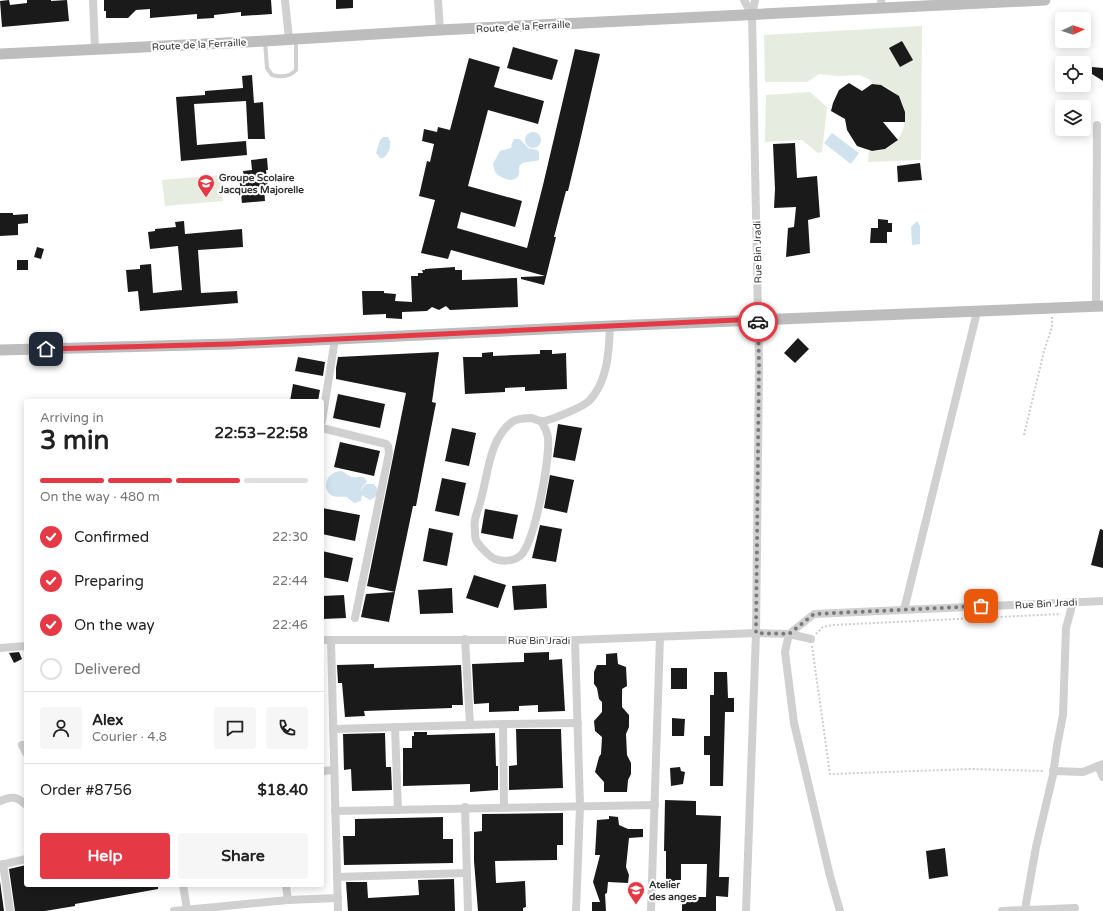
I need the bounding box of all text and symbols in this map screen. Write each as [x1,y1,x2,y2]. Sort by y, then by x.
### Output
north arrow [1055,12,1091,48]
map controls [1055,12,1091,136]
street label: Route de la Ferraille [476,19,571,35]
street label: Route de la Ferraille [152,37,247,53]
button: locate [1055,56,1091,92]
button: layers [1055,100,1091,136]
place label: Groupe Scolaire Jacques Majorelle [218,172,304,196]
school or university icon: Groupe Scolaire Jacques Majorelle [196,173,216,198]
street label: Rue Bin Jradi [751,221,765,283]
courier [738,302,778,342]
icon: car [747,311,769,333]
pin [29,332,63,366]
icon: home [35,338,57,360]
text: Arriving in [40,410,104,426]
text: 22:53–22:58 [215,424,308,442]
text: 3 min [40,425,109,456]
text: On the way · 480 m [40,489,160,505]
icon: check [40,526,62,548]
text: Confirmed [74,528,149,546]
text: 22:30 [272,529,308,545]
icon: check [40,570,62,592]
text: Preparing [74,572,144,590]
text: 22:44 [272,573,308,589]
pin [964,589,998,623]
icon: bag [970,595,992,617]
street label: Rue Bin Jradi [1015,596,1078,612]
icon: check [40,614,62,636]
text: On the way [74,616,154,634]
text: 22:46 [272,617,308,633]
street label: Rue Bin Jradi [508,635,570,647]
text: Delivered [74,660,141,678]
button: person [40,707,82,749]
button: chat [214,707,256,749]
button: phone [266,707,308,749]
text: Alex [92,711,123,729]
text: Courier · 4.8 [92,729,167,745]
text: Order #8756 [40,781,132,799]
text: $18.40 [257,781,308,799]
button: Help [40,833,170,879]
button: Share [178,833,308,879]
place label: Atelier des anges [649,879,697,903]
school or university icon: Atelier des anges [626,880,646,905]

